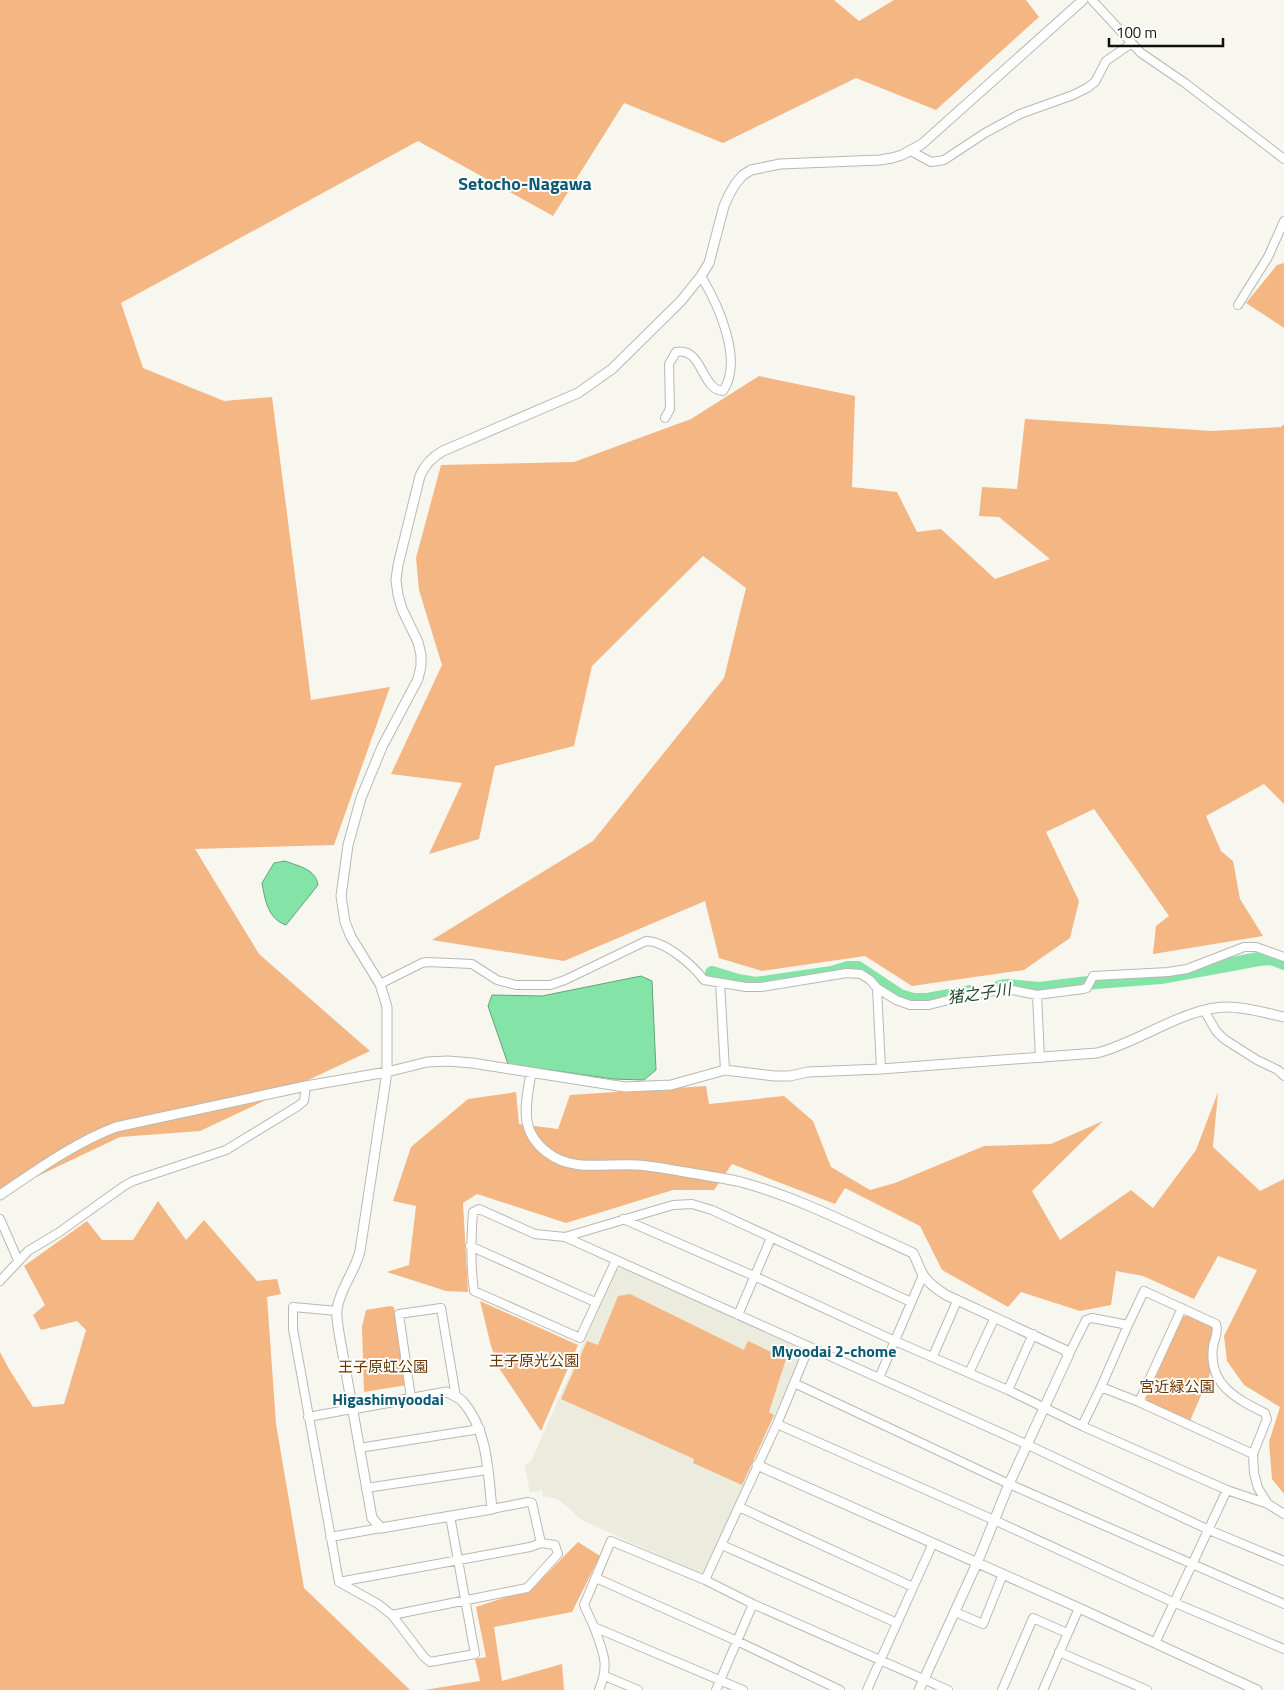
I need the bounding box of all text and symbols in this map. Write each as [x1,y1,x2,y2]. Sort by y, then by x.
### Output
scale bar [1109,15,1223,47]
text: 100 m [1116,21,1157,44]
district label: Setocho-Nagawa [458,170,592,197]
water label: 猪之子川 [946,976,1014,1009]
district label: Myoodai 2-chome [772,1339,896,1363]
park label: 王子原光公園 [489,1349,579,1372]
park label: 王子原虹公園 [338,1355,428,1378]
park label: 宮近緑公園 [1139,1375,1215,1398]
district label: Higashimyoodai [332,1387,444,1411]

